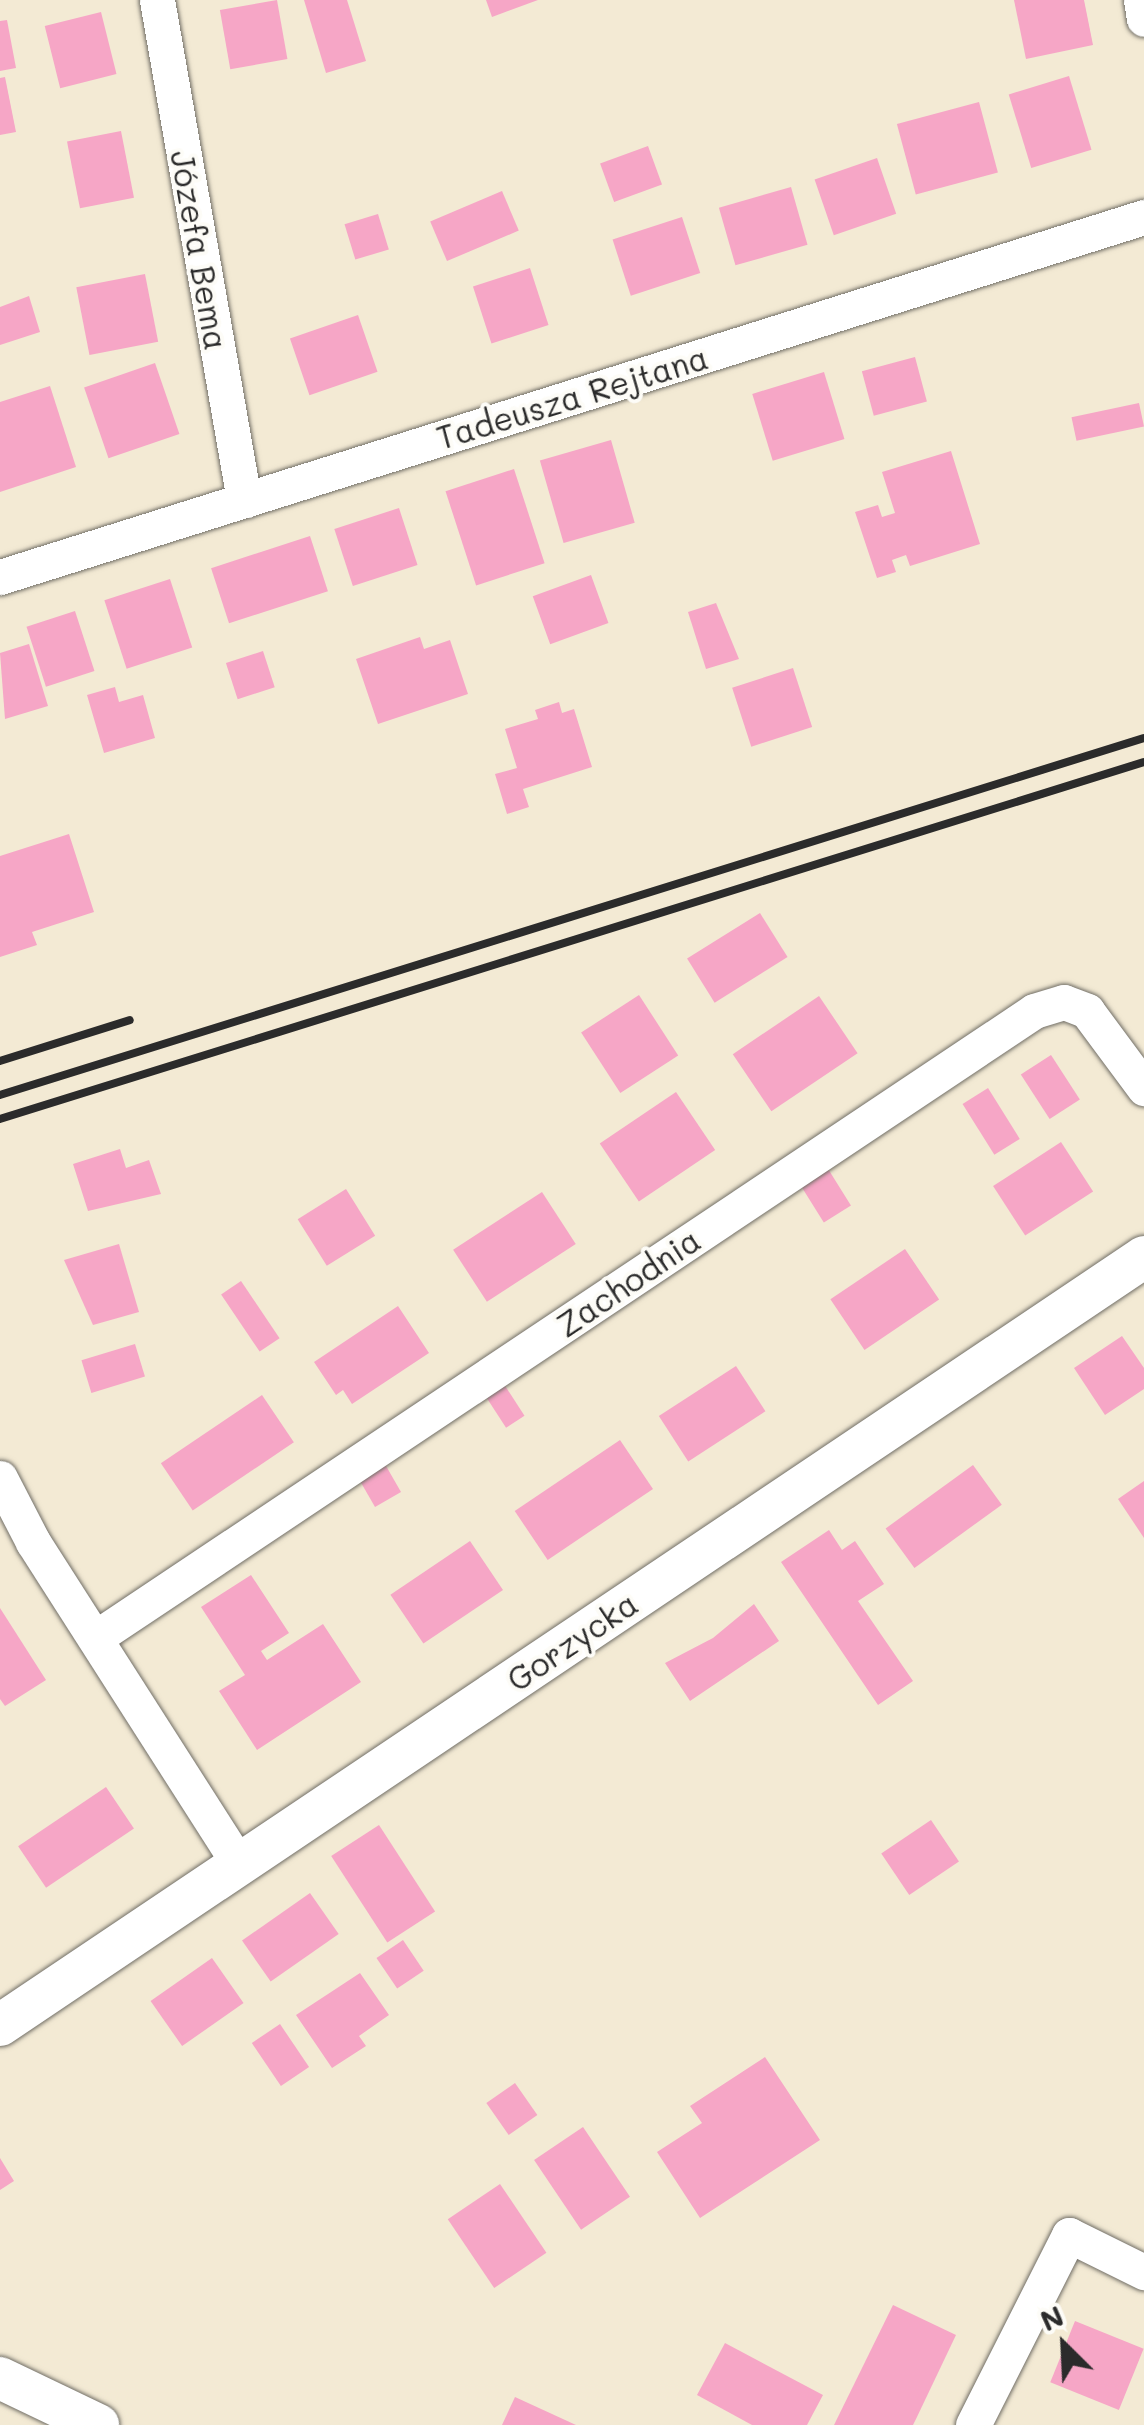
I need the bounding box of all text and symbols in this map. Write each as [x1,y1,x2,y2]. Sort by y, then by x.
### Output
street label: Józefa Bema [164,147,236,353]
street label: Tadeusza Rejtana [432,337,712,457]
street label: Zachodnia [549,1220,707,1344]
street label: Gorzycka [500,1583,644,1699]
north arrow [1014,2295,1114,2395]
text: N [1035,2297,1069,2338]

